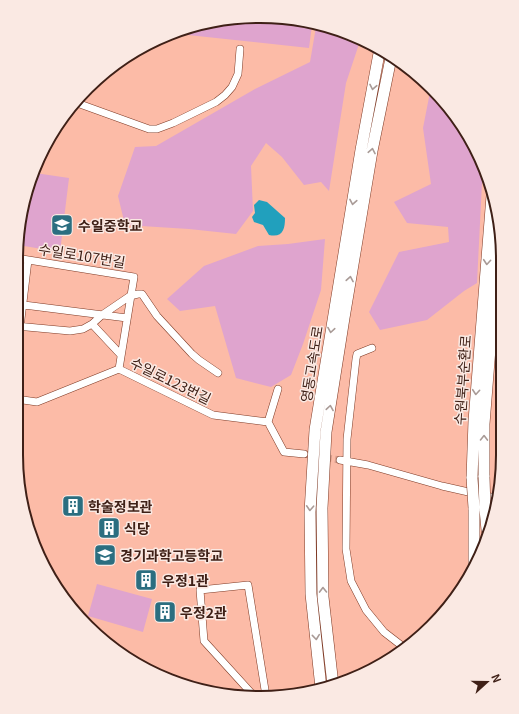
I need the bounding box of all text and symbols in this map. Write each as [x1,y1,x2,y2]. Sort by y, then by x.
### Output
one-way arrow [370,84,378,90]
one-way arrow [367,148,376,154]
one-way arrow [349,199,357,205]
school or university icon: 수일중학교 [49,212,75,238]
place label: 수일중학교 [78,215,143,235]
street label: 수일로107번길 [37,238,127,272]
one-way arrow [482,259,491,265]
one-way arrow [346,276,354,282]
street label: 영동고속도로 [295,324,327,404]
one-way arrow [327,327,336,333]
street label: 수원북부순환로 [449,334,475,426]
street label: 수일로123번길 [127,352,215,408]
one-way arrow [472,389,481,395]
one-way arrow [325,405,334,411]
one-way arrow [480,435,488,441]
building icon: 학술정보관 [60,493,86,519]
place label: 학술정보관 [88,496,153,516]
one-way arrow [306,505,315,511]
building icon: 식당 [96,515,122,541]
place label: 식당 [124,518,150,538]
school or university icon: 경기과학고등학교 [92,542,118,568]
place label: 경기과학고등학교 [120,545,223,565]
building icon: 우정1관 [133,567,159,593]
place label: 우정1관 [162,570,209,590]
one-way arrow [319,587,327,593]
building icon: 우정2관 [152,599,178,625]
place label: 우정2관 [180,602,227,622]
one-way arrow [311,634,320,640]
north arrow [467,662,507,702]
text: N [488,671,506,685]

